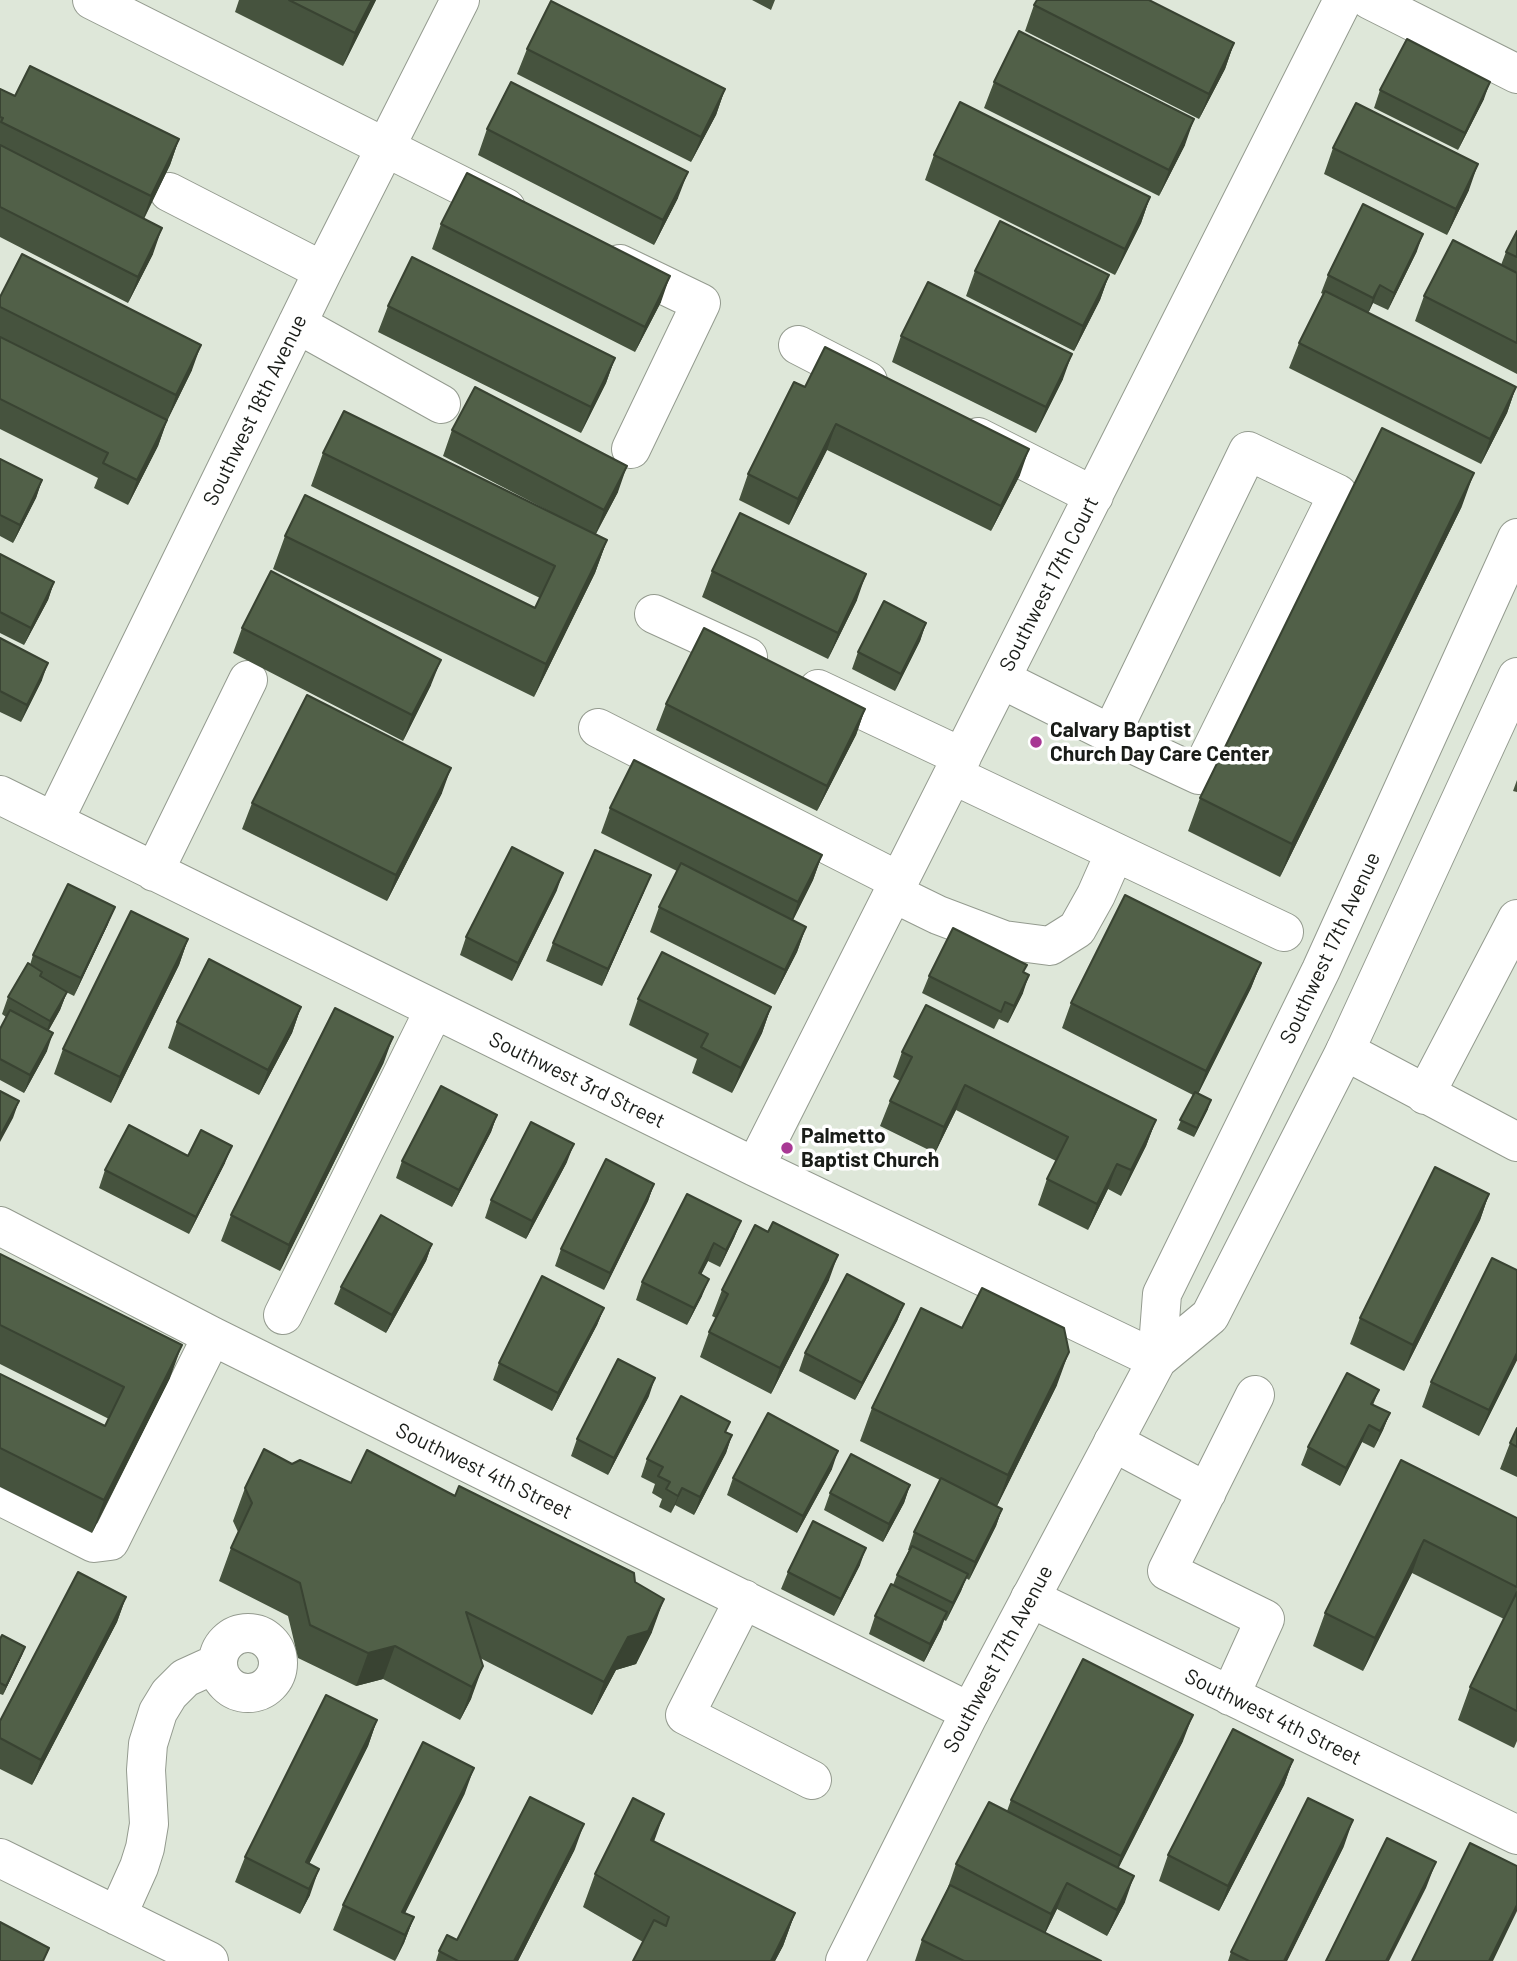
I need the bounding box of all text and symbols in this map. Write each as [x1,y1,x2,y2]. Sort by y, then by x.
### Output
street label: Southwest 18th Avenue [198,310,312,510]
street label: Southwest 17th Court [994,492,1104,676]
place label: Calvary Baptist Church Day Care Center [1050,717,1269,767]
marker: Calvary Baptist Church Day Care Center [1028,734,1044,750]
street label: Southwest 17th Avenue [1274,848,1386,1048]
street label: Southwest 3rd Street [485,1026,669,1134]
place label: Palmetto Baptist Church [801,1123,939,1173]
marker: Palmetto Baptist Church [779,1140,795,1156]
street label: Southwest 4th Street [392,1417,576,1525]
street label: Southwest 17th Avenue [938,1561,1058,1757]
street label: Southwest 4th Street [1181,1663,1365,1771]

